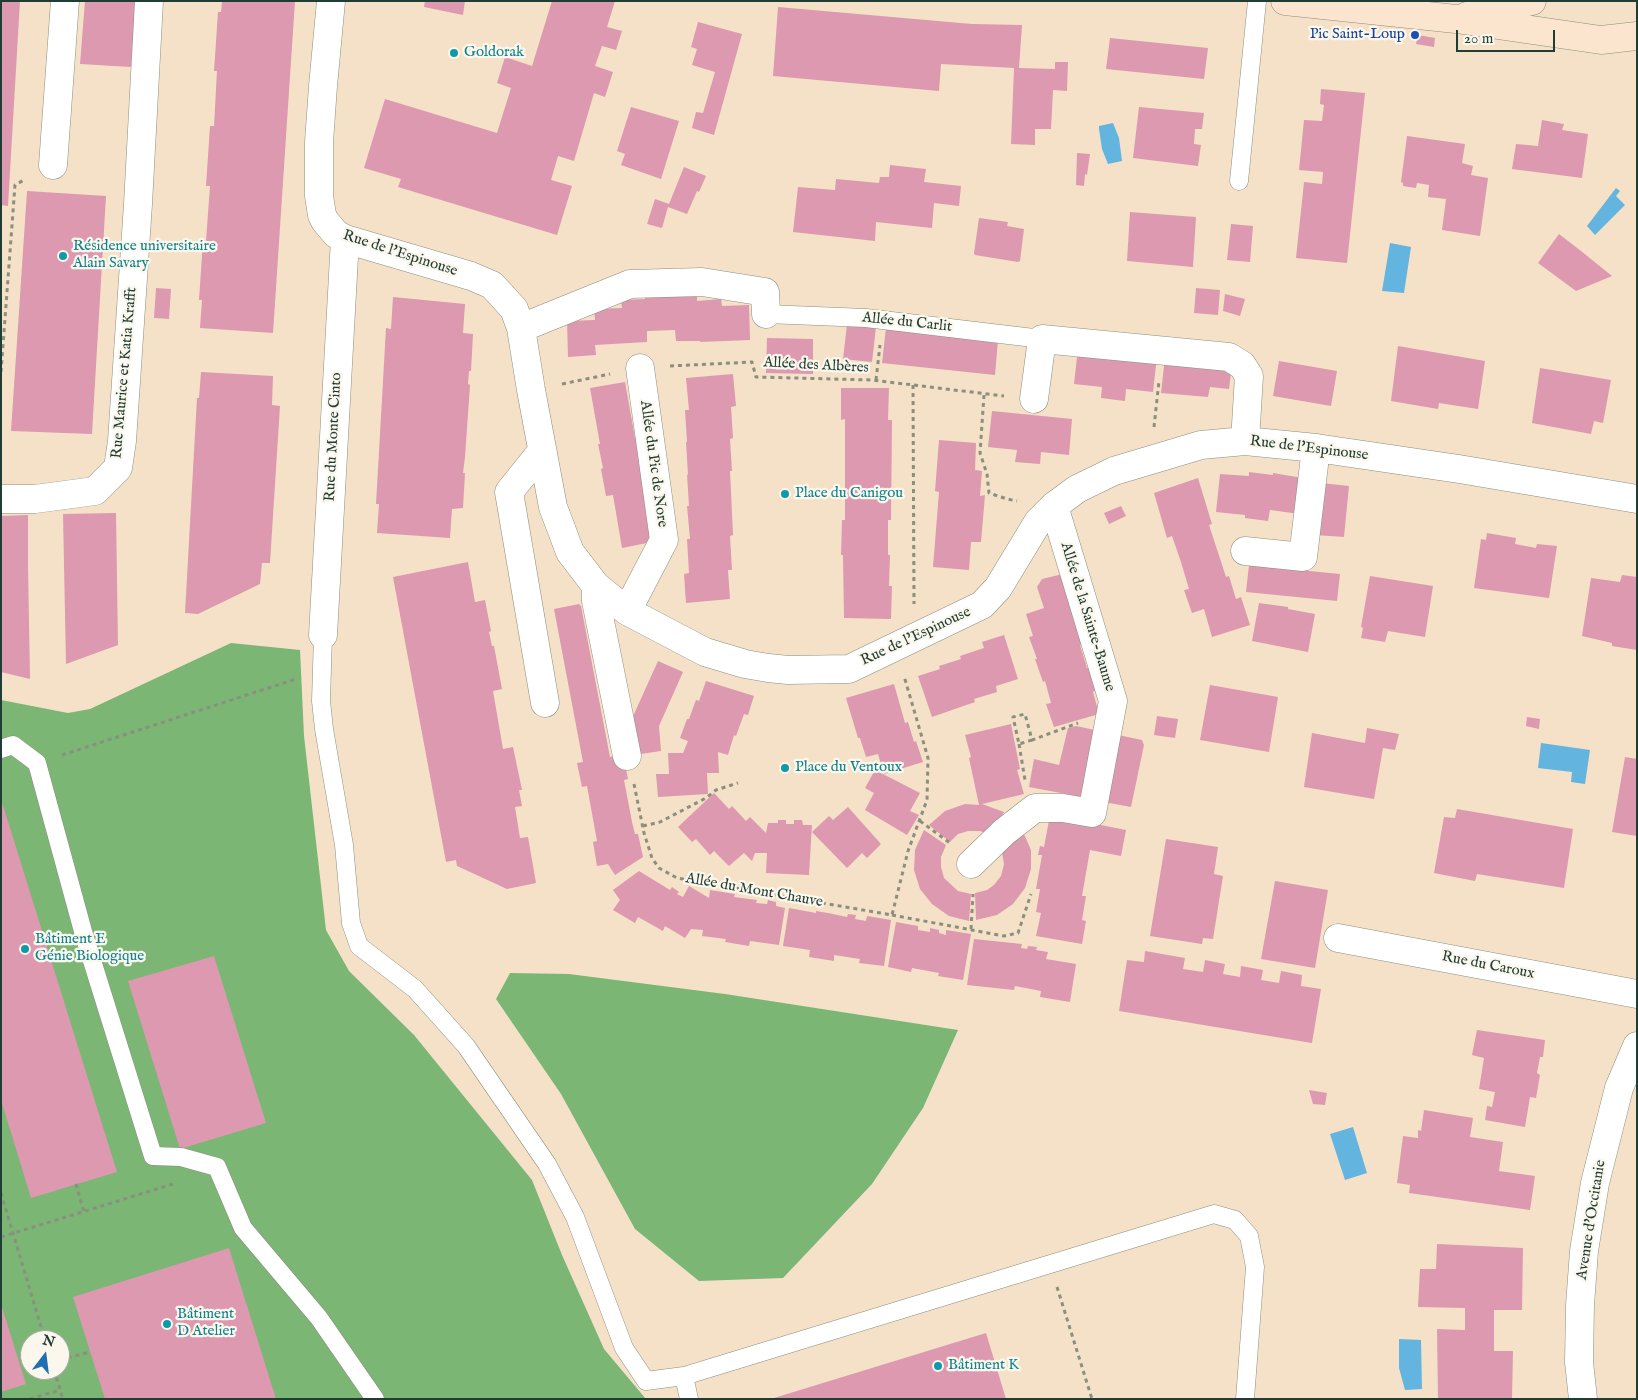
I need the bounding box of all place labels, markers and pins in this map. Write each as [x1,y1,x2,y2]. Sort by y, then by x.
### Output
place label: Pic Saint-Loup [1310,26,1405,44]
marker: Pic Saint-Loup [1409,29,1421,41]
place label: Goldorak [464,44,524,62]
marker: Goldorak [448,47,460,59]
place label: Résidence universitaire Alain Savary [73,238,216,273]
marker: Résidence universitaire Alain Savary [57,250,69,262]
place label: Place du Canigou [795,485,903,503]
marker: Place du Canigou [779,488,791,500]
place label: Place du Ventoux [795,759,902,777]
marker: Place du Ventoux [779,762,791,774]
place label: Bâtiment E Génie Biologique [35,931,144,966]
marker: Bâtiment E Génie Biologique [19,943,31,955]
place label: Bâtiment D Atelier [177,1306,235,1341]
marker: Bâtiment D Atelier [161,1318,173,1330]
place label: Bâtiment K [948,1357,1019,1375]
marker: Bâtiment K [932,1360,944,1372]

